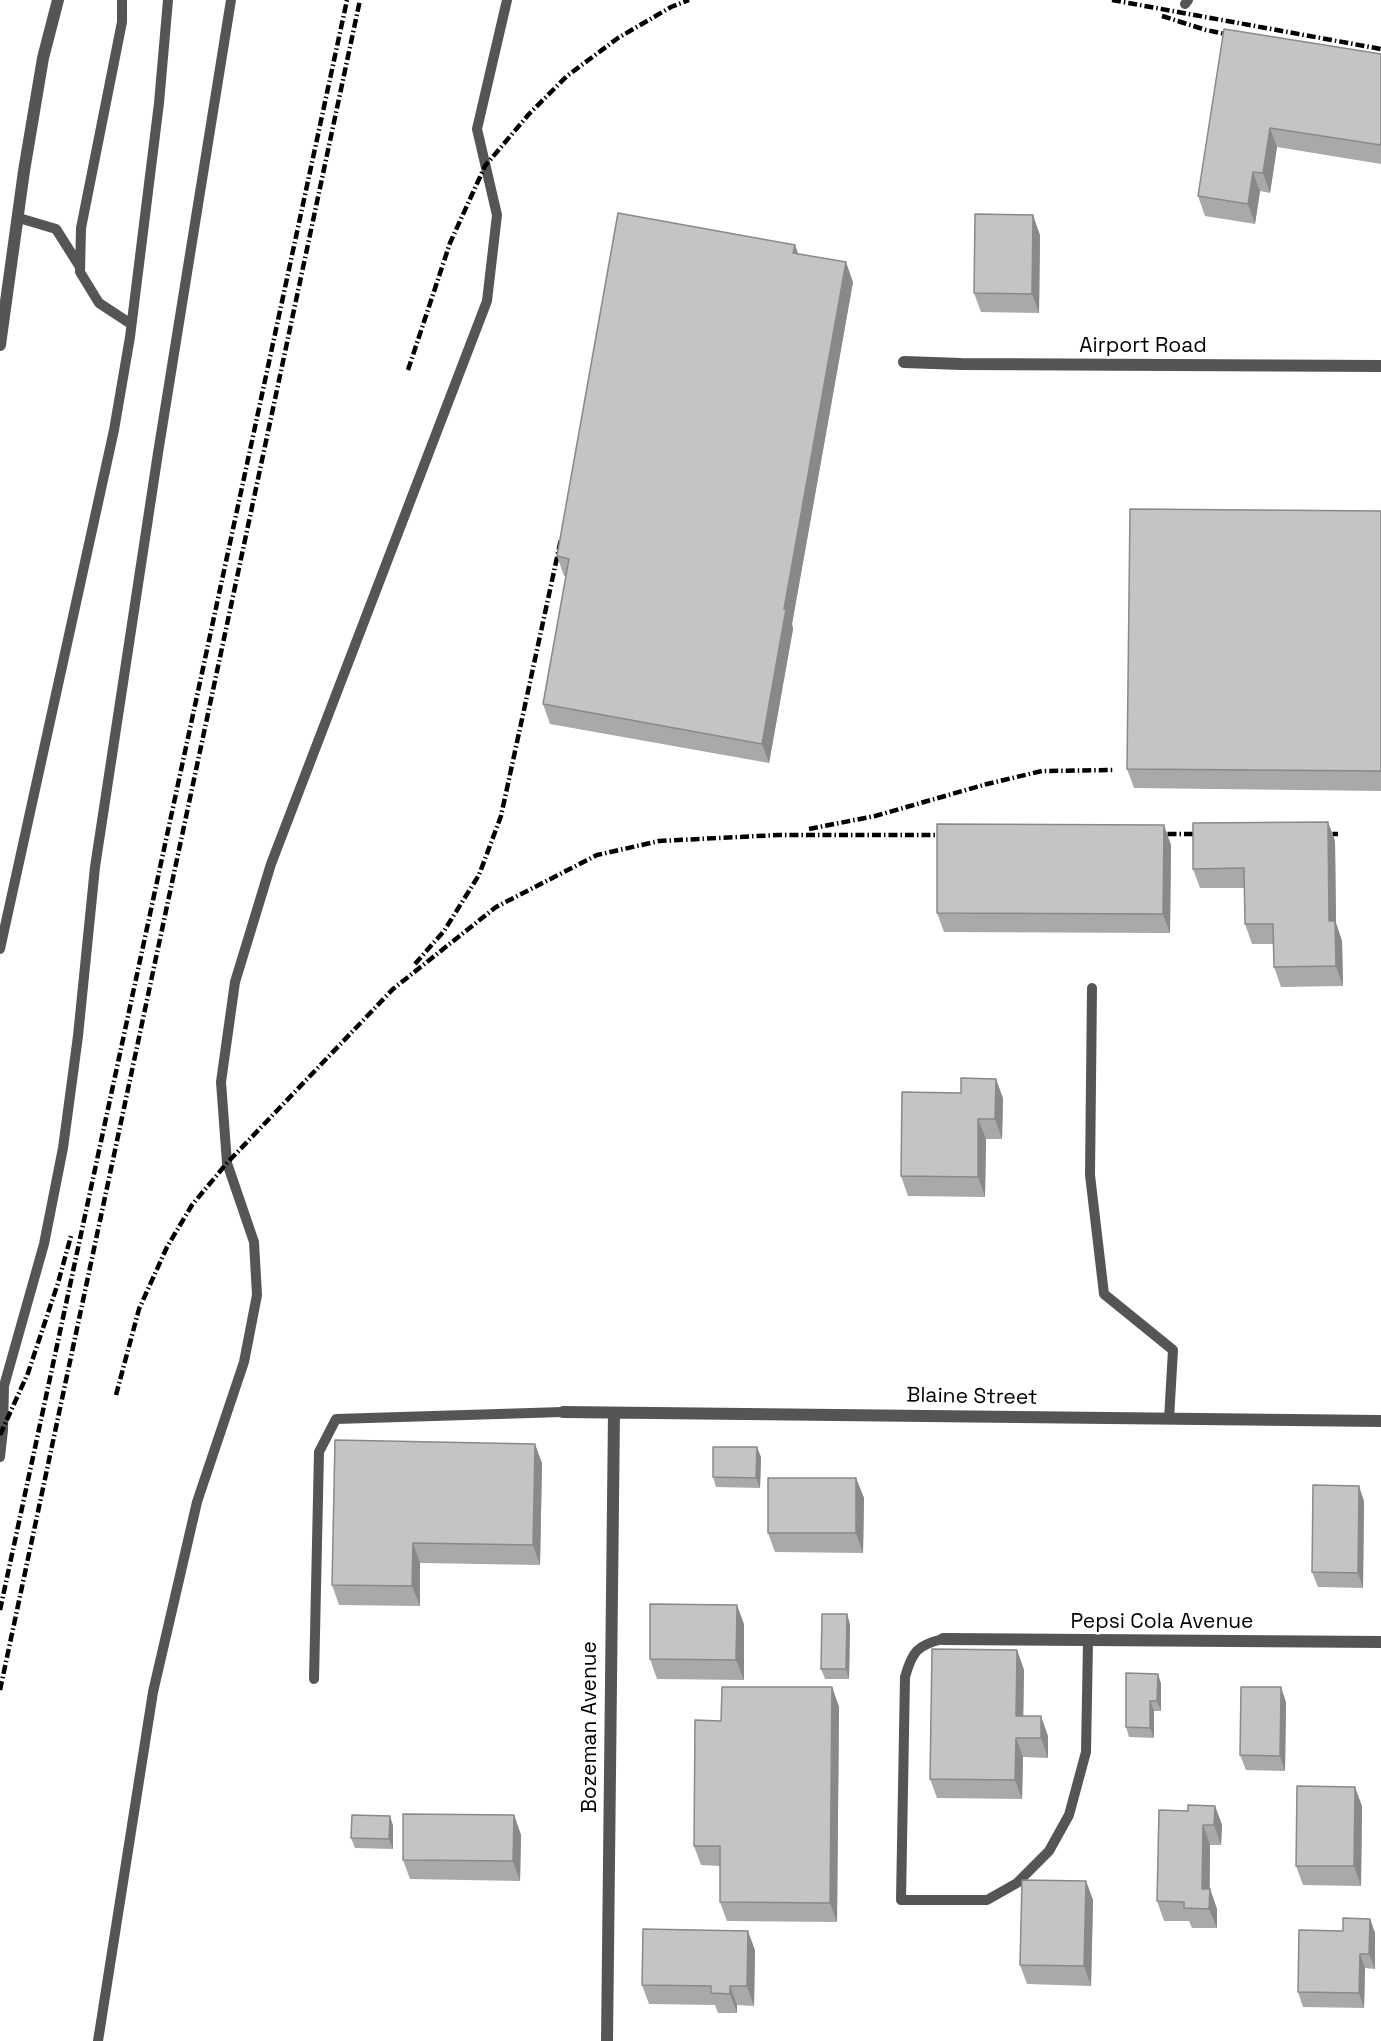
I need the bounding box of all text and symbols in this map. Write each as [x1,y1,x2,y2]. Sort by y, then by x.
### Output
street label: Airport Road [1079,333,1207,359]
street label: Blaine Street [906,1383,1038,1411]
street label: Pepsi Cola Avenue [1070,1609,1254,1635]
street label: Bozeman Avenue [577,1641,603,1813]

